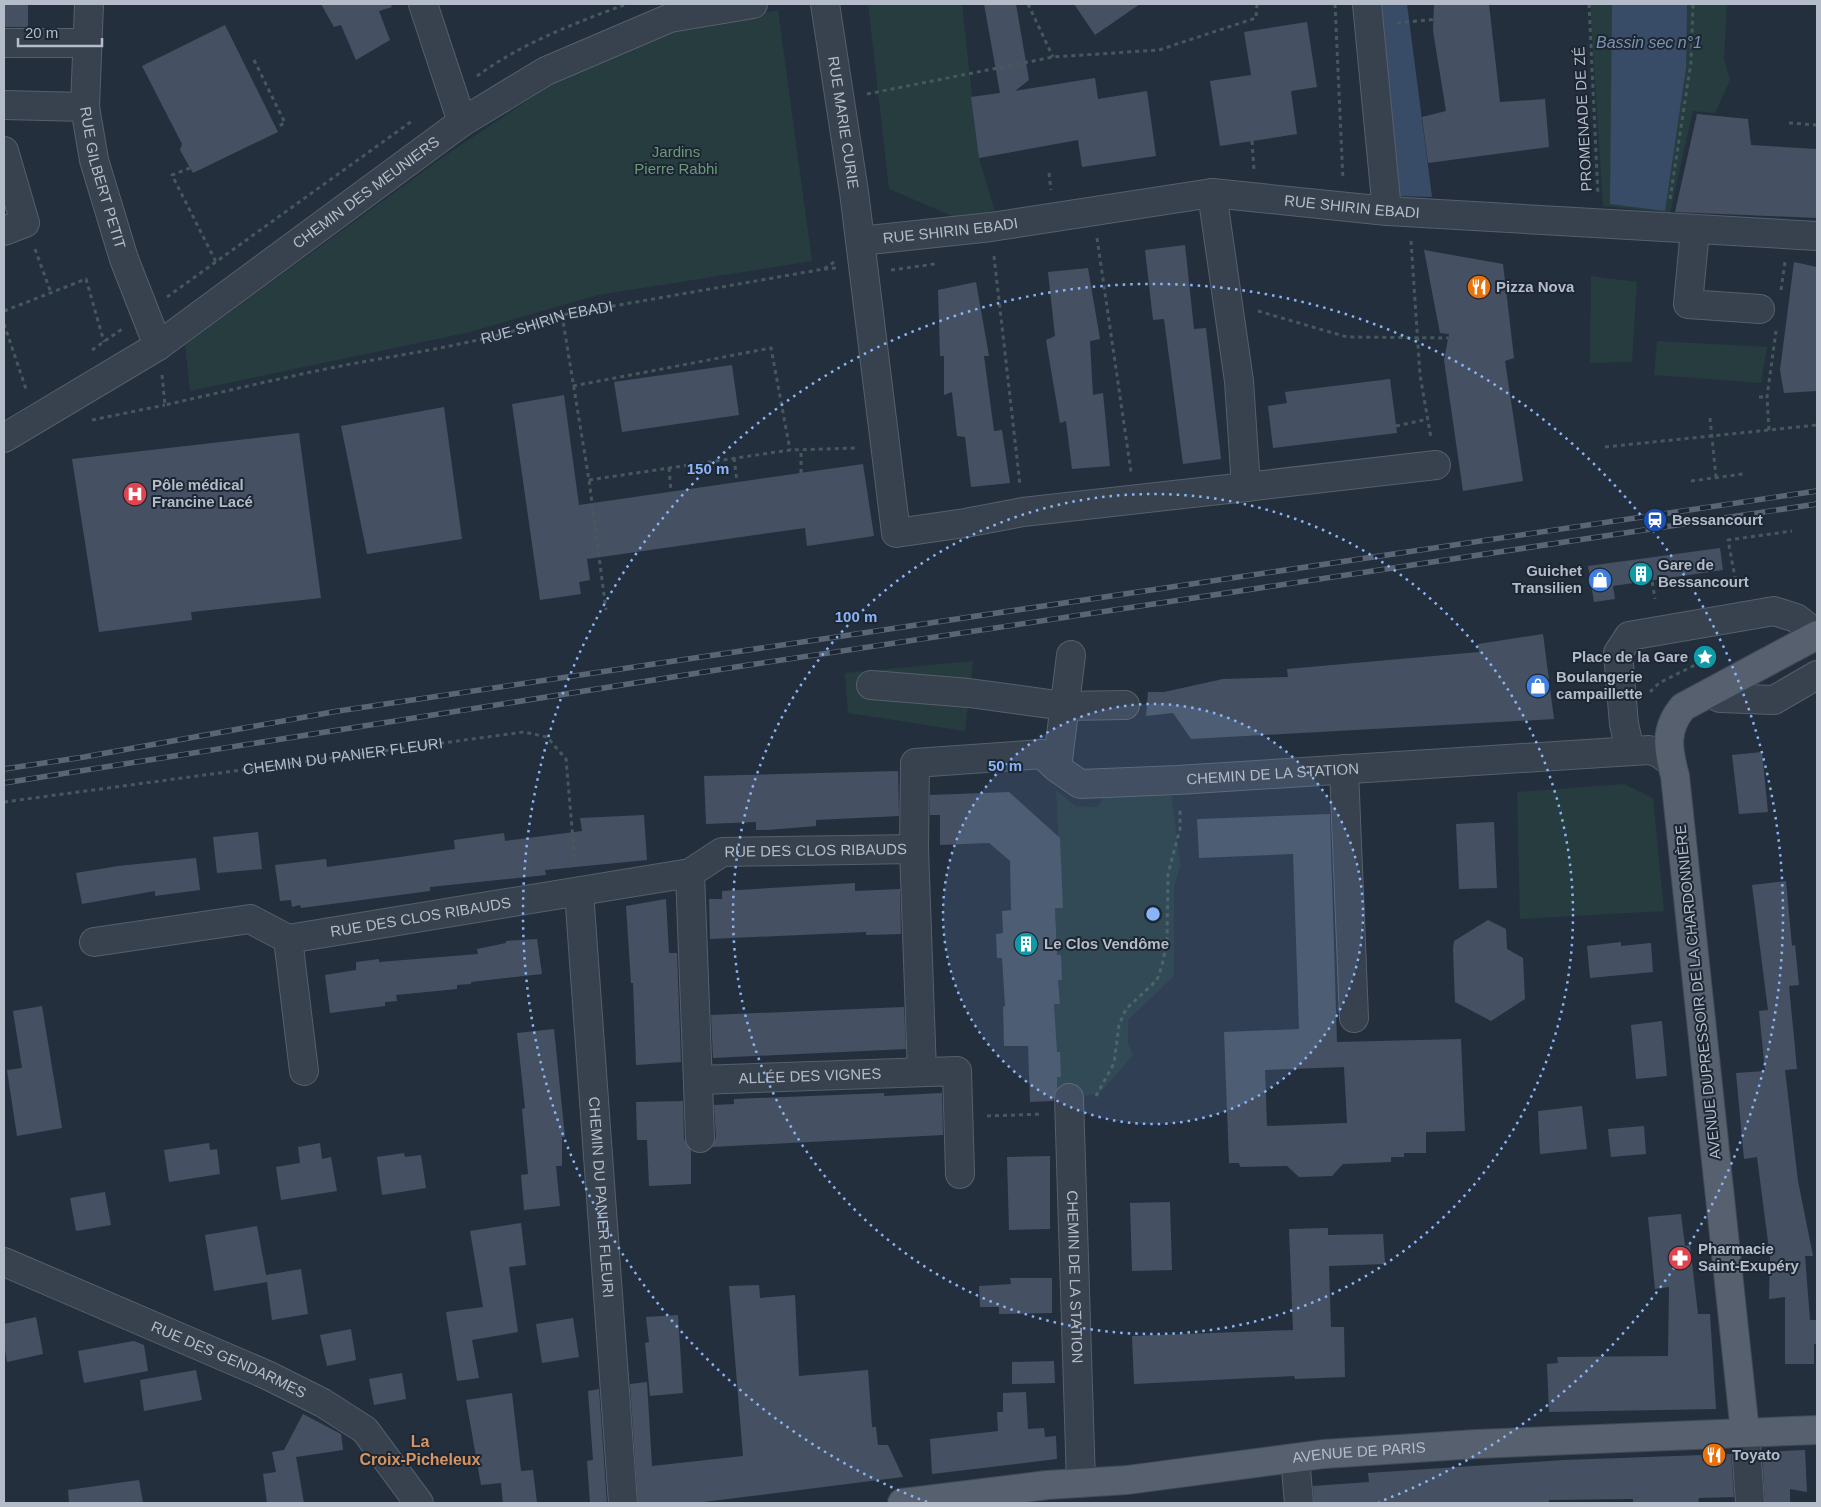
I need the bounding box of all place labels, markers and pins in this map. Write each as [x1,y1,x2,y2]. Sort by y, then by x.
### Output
restaurant icon: Pizza Nova [1466,274,1492,300]
place label: Pizza Nova [1496,278,1575,295]
place label: Pôle médical Francine Lacé [152,476,253,510]
hospital icon: Pôle médical Francine Lacé [122,481,148,507]
station icon: Bessancourt [1642,507,1668,533]
place label: Bessancourt [1672,511,1763,528]
place label: Gare de Bessancourt [1658,556,1749,590]
building icon: Gare de Bessancourt [1628,561,1654,587]
place label: Guichet Transilien [1512,562,1582,596]
shop icon: Guichet Transilien [1587,567,1613,593]
place icon: Place de la Gare [1692,644,1718,670]
place label: Place de la Gare [1572,648,1688,665]
place label: Boulangerie campaillette [1556,668,1643,702]
shop icon: Boulangerie campaillette [1525,673,1551,699]
centre of rings [1144,905,1162,923]
building icon: Le Clos Vendôme [1013,931,1039,957]
place label: Le Clos Vendôme [1044,935,1169,952]
place label: Pharmacie Saint-Exupéry [1698,1240,1800,1274]
pharmacy icon: Pharmacie Saint-Exupéry [1667,1245,1693,1271]
restaurant icon: Toyato [1701,1442,1727,1468]
place label: Toyato [1732,1446,1780,1463]

